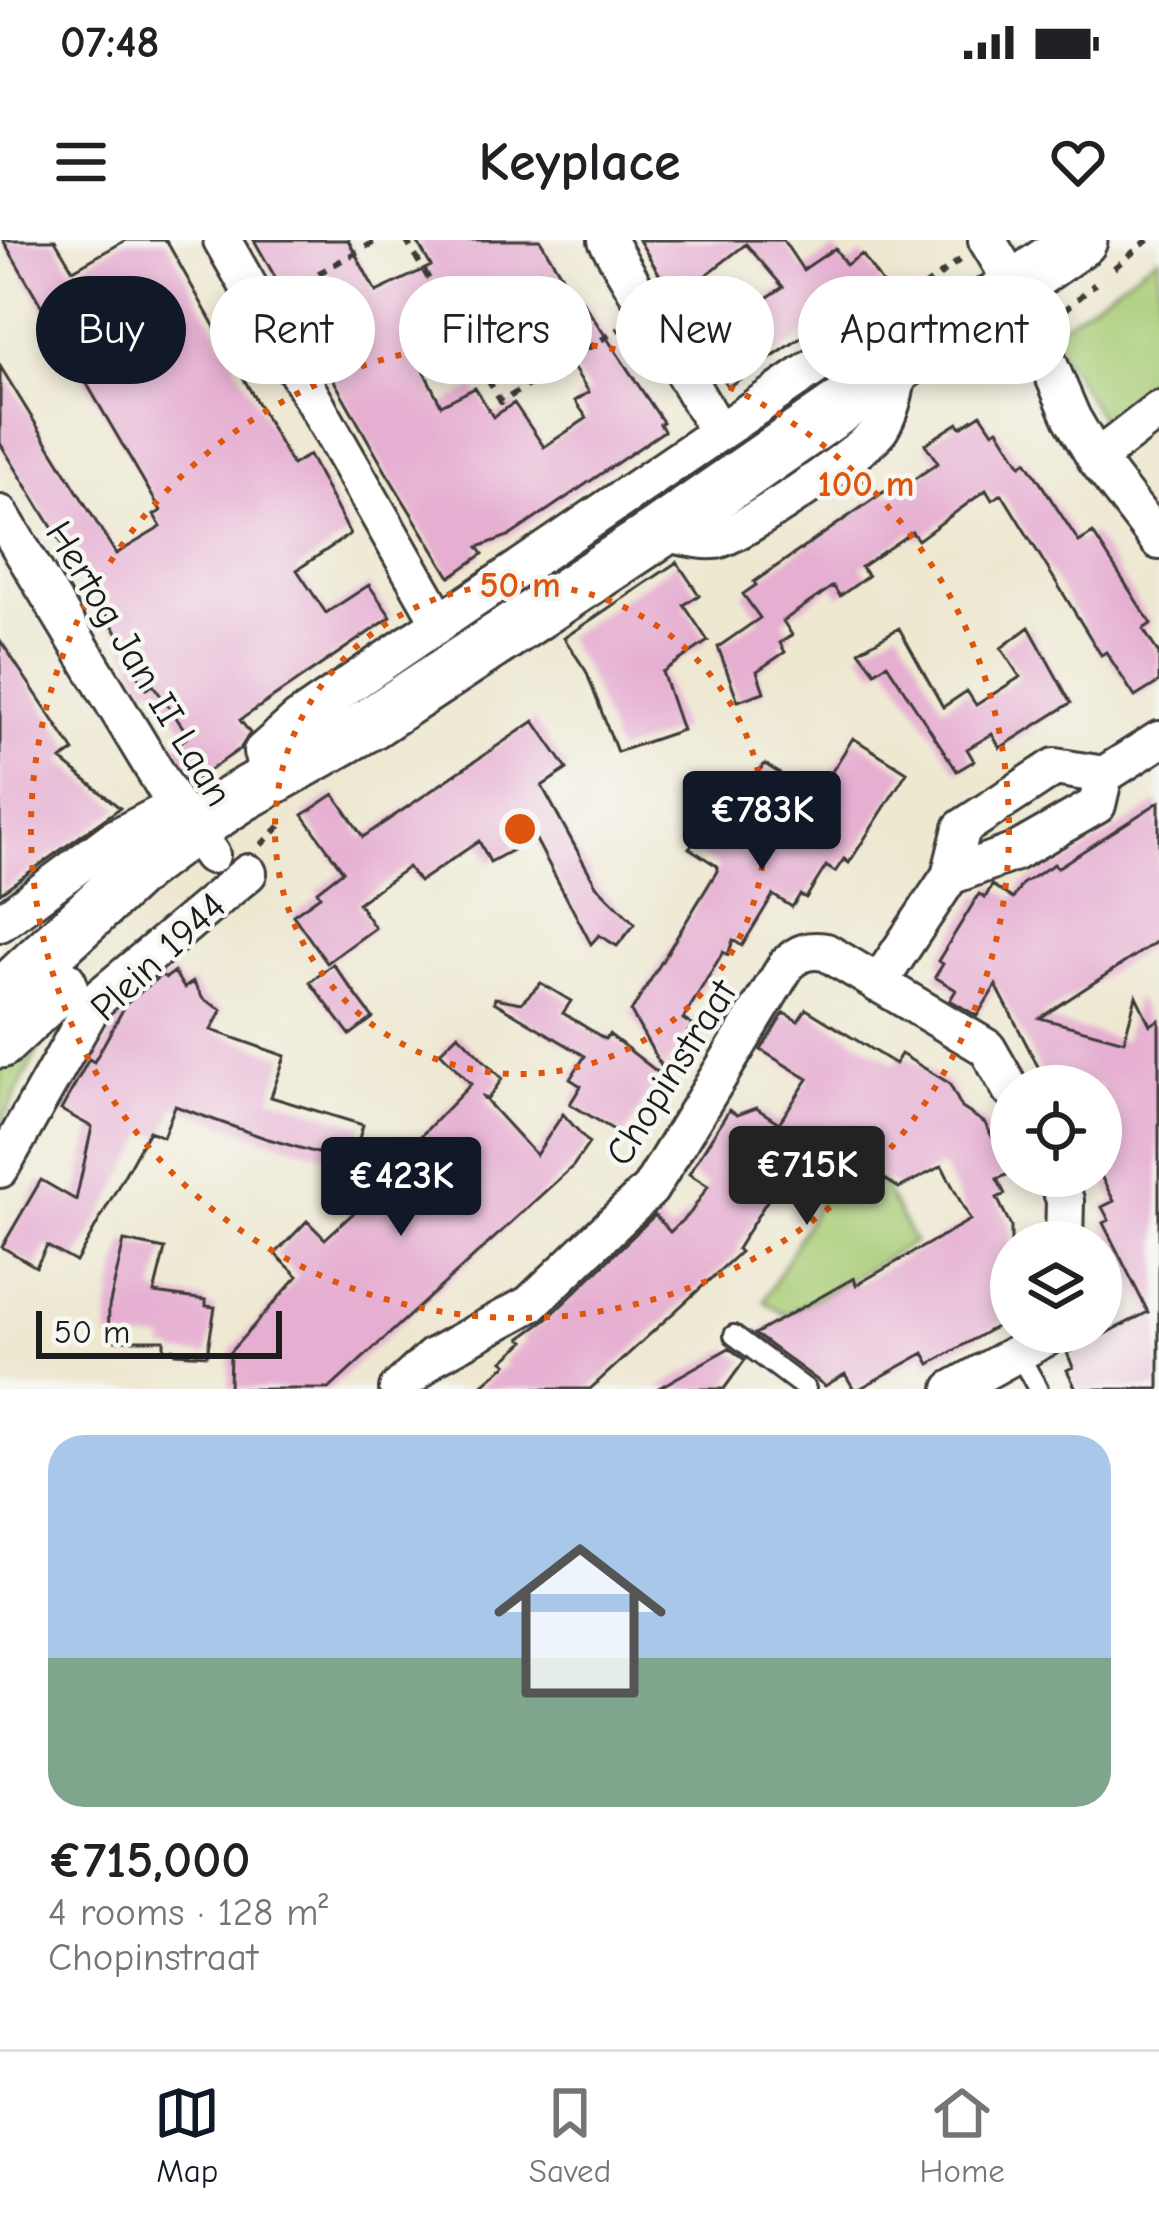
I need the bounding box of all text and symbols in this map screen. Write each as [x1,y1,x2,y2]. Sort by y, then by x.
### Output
text: 07:48 [60,16,159,68]
icon: menu [48,129,114,195]
icon: heart [1045,129,1111,195]
text: Keyplace [479,131,680,194]
chip: Buy [36,276,186,384]
chip: Rent [210,276,375,384]
chip: Filters [399,276,592,384]
chip: New [616,276,774,384]
chip: Apartment [798,276,1070,384]
text: 100 m [818,464,914,505]
street label: Hertog Jan II Laan [36,513,242,814]
text: 50 m [479,565,561,606]
pin: €783K [678,771,846,873]
text: €783K [710,787,814,832]
centre of rings [499,808,541,850]
street label: Plein 1944 [82,884,235,1031]
street label: Chopinstraat [597,970,747,1174]
map controls [990,1065,1122,1353]
button: locate [990,1065,1122,1197]
pin: €715K [723,1126,891,1228]
pin: €423K [317,1137,485,1239]
text: €715K [756,1142,858,1187]
text: €423K [348,1153,454,1198]
button: layers [990,1221,1122,1353]
scale bar [36,1305,282,1358]
text: 50 m [54,1313,130,1351]
icon: home [472,1513,688,1729]
text: €715,000 [48,1831,250,1890]
text: 4 rooms · 128 m² [48,1890,328,1935]
text: Chopinstraat [48,1935,258,1980]
tab: Map [154,2080,220,2190]
tab: Saved [529,2080,611,2190]
tab: Home [920,2080,1005,2190]

